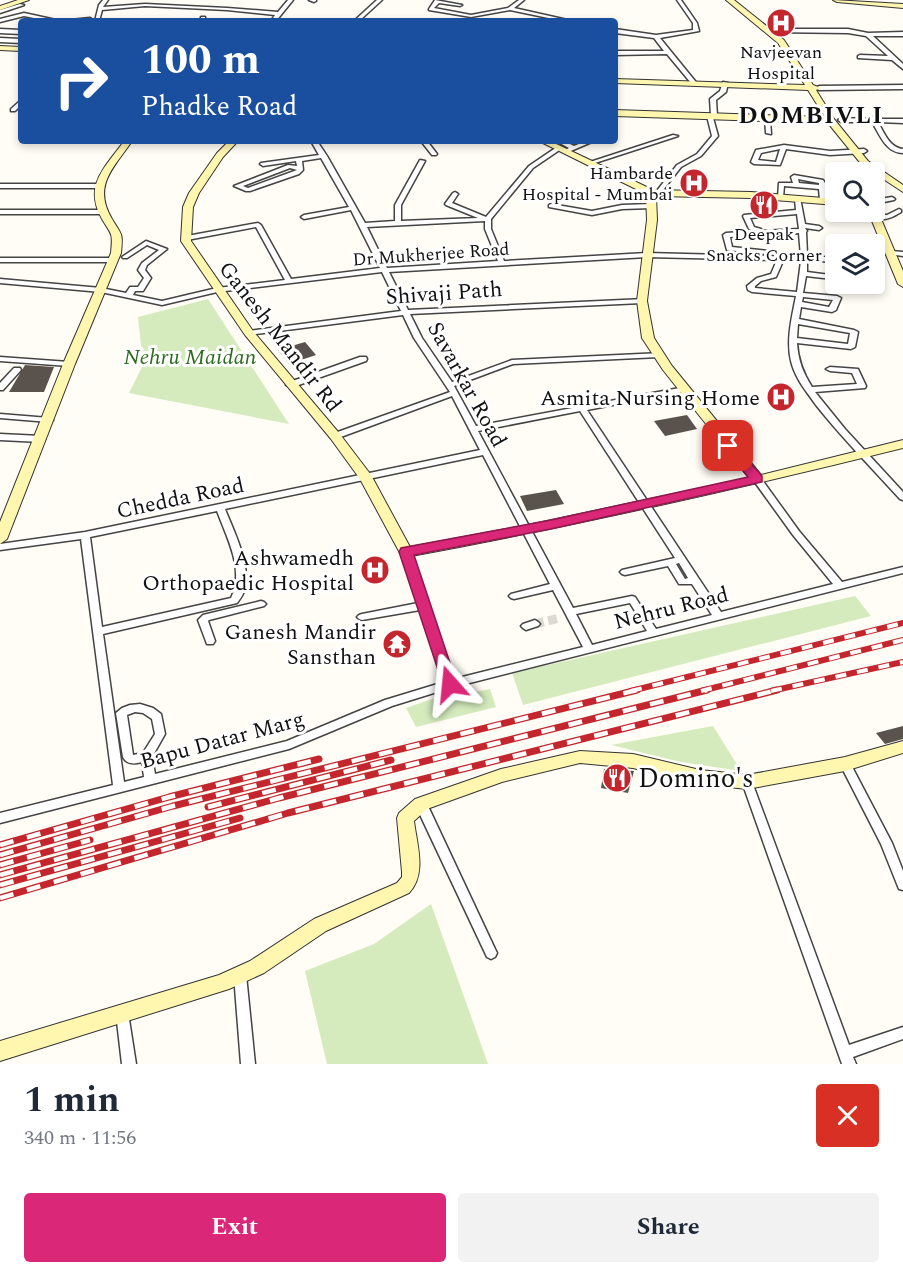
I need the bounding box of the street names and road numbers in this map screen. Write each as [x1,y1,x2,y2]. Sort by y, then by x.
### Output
street label: Dr Mukherjee Road [352,236,510,273]
street label: Ganesh Mandir Rd [210,254,349,420]
street label: Shivaji Path [385,273,504,314]
street label: Savarkar Road [418,316,515,454]
street label: Chedda Road [113,469,247,528]
street label: Nehru Road [611,578,732,639]
street label: Bapu Datar Marg [137,703,308,778]

